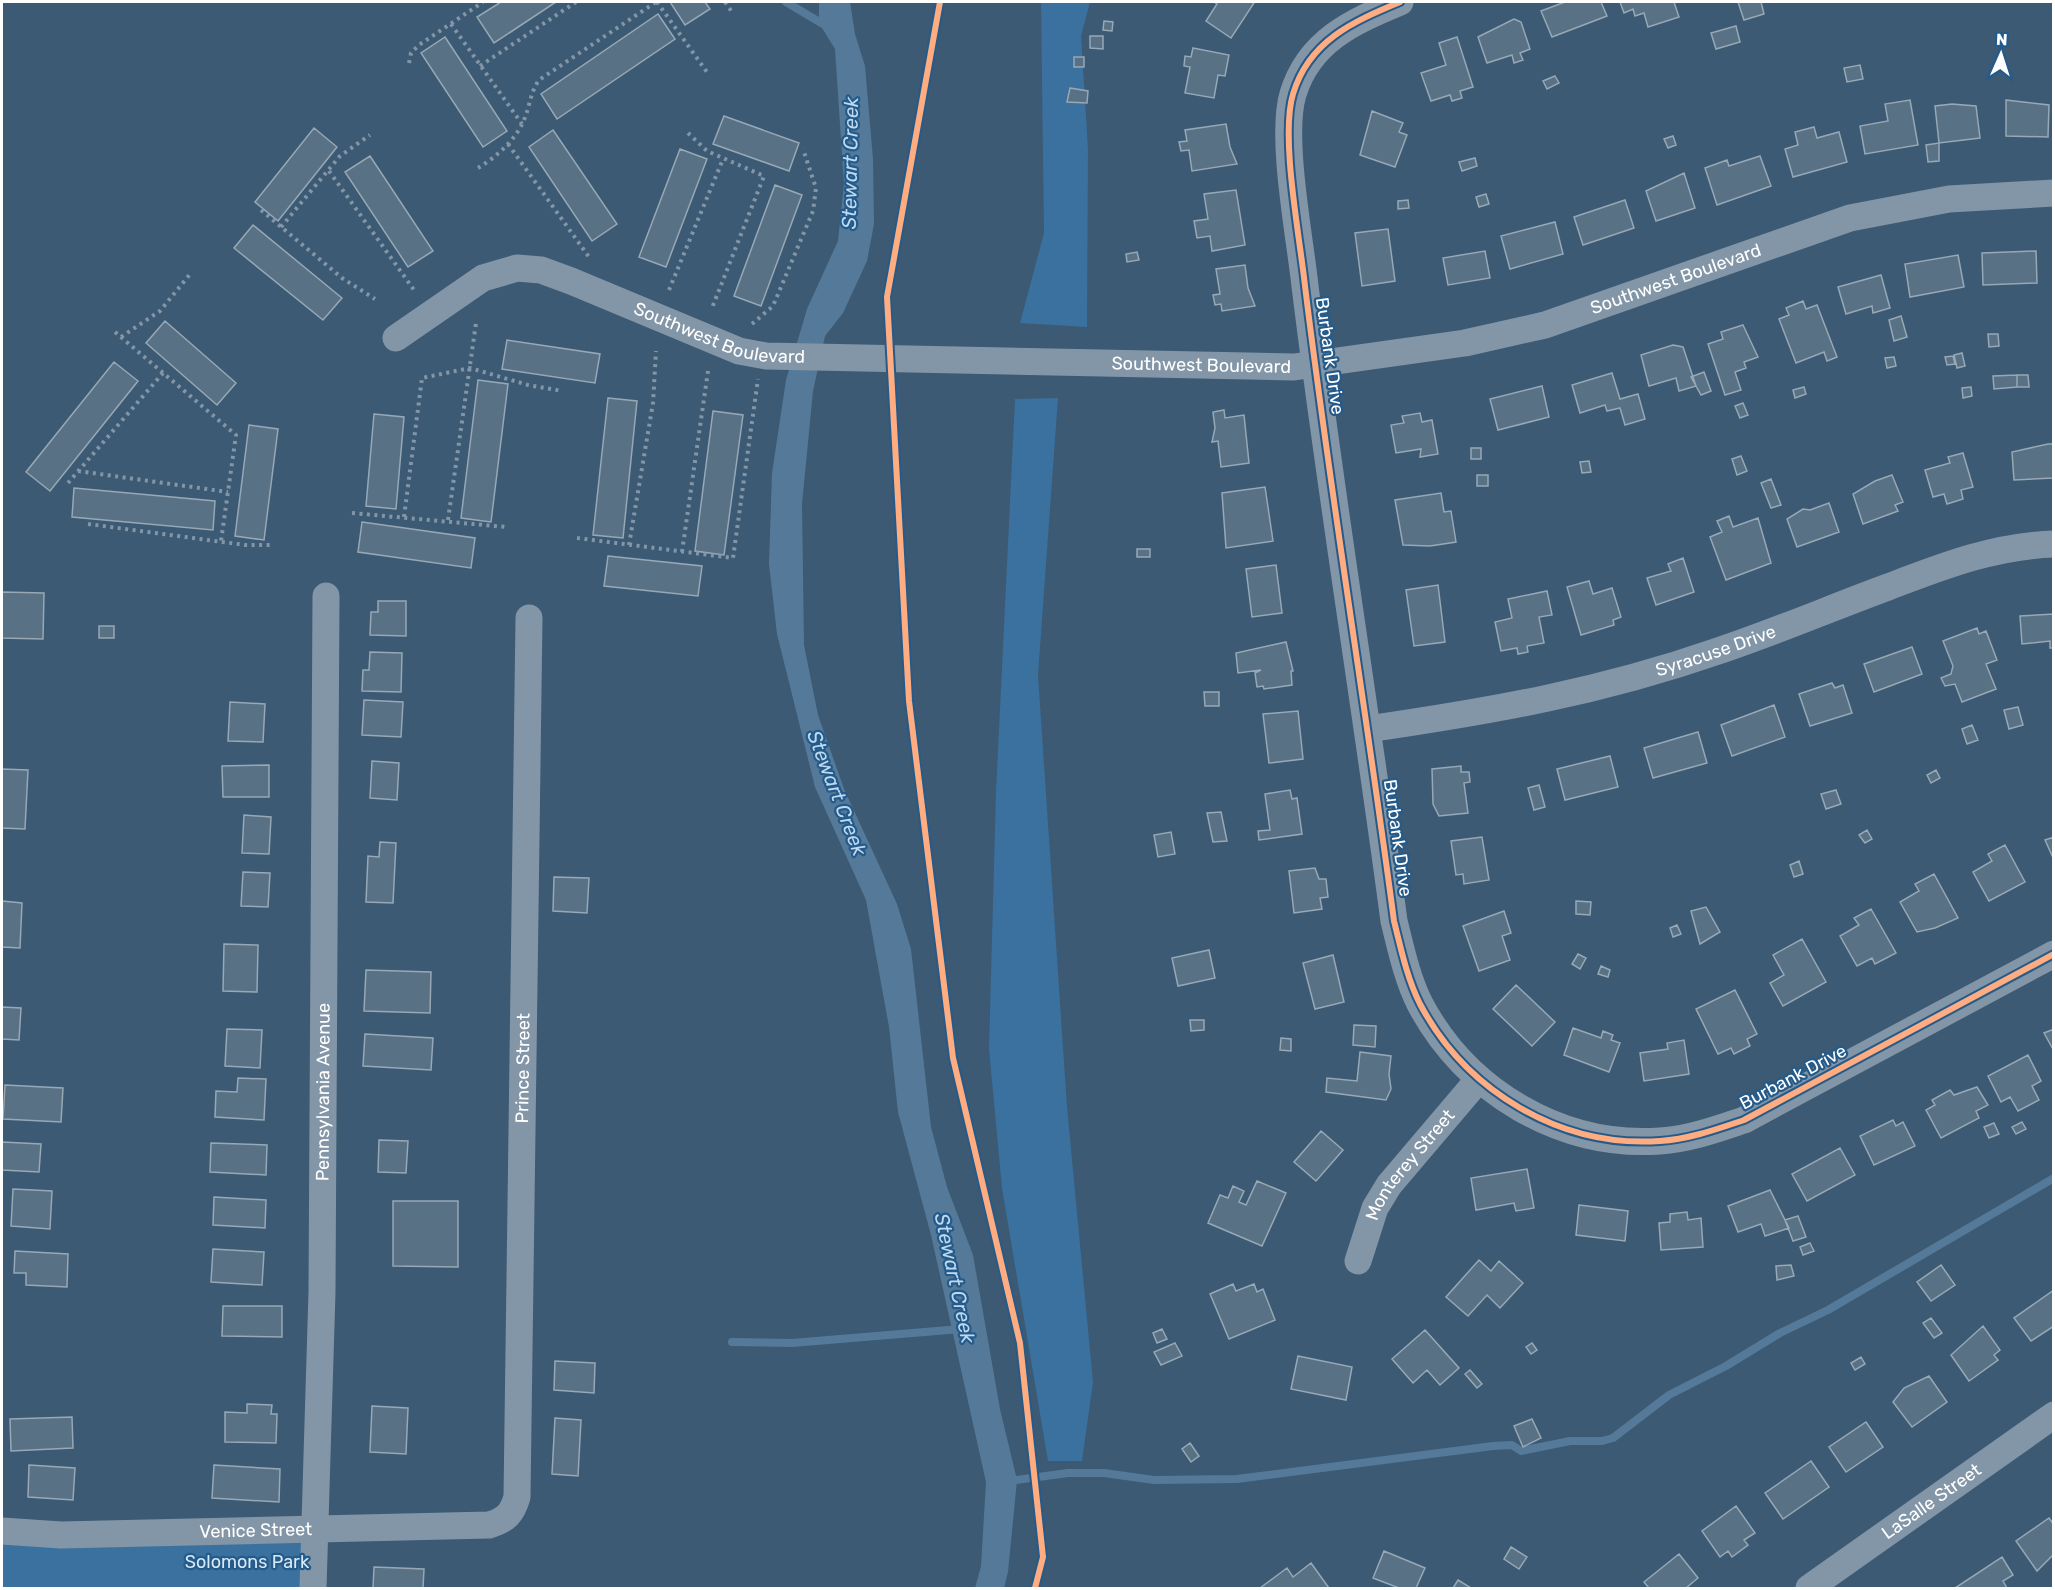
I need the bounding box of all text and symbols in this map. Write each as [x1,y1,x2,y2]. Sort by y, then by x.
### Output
north arrow [1971,24,2031,84]
text: N [1996,30,2008,49]
water label: Stewart Creek [837,96,863,229]
street label: Southwest Boulevard [1587,239,1764,319]
street label: Burbank Drive [1311,296,1349,416]
street label: Southwest Boulevard [631,297,805,368]
street label: Southwest Boulevard [1111,352,1291,378]
street label: Syracuse Drive [1653,620,1779,681]
water label: Stewart Creek [802,727,872,860]
street label: Burbank Drive [1379,778,1417,898]
street label: Pennsylvania Avenue [312,1003,335,1181]
street label: Prince Street [511,1013,535,1124]
street label: Burbank Drive [1736,1040,1850,1114]
street label: Monterey Street [1361,1105,1459,1223]
water label: Stewart Creek [929,1211,981,1346]
street label: LaSalle Street [1878,1459,1985,1544]
street label: Venice Street [199,1518,312,1543]
park label: Solomons Park [185,1551,310,1573]

